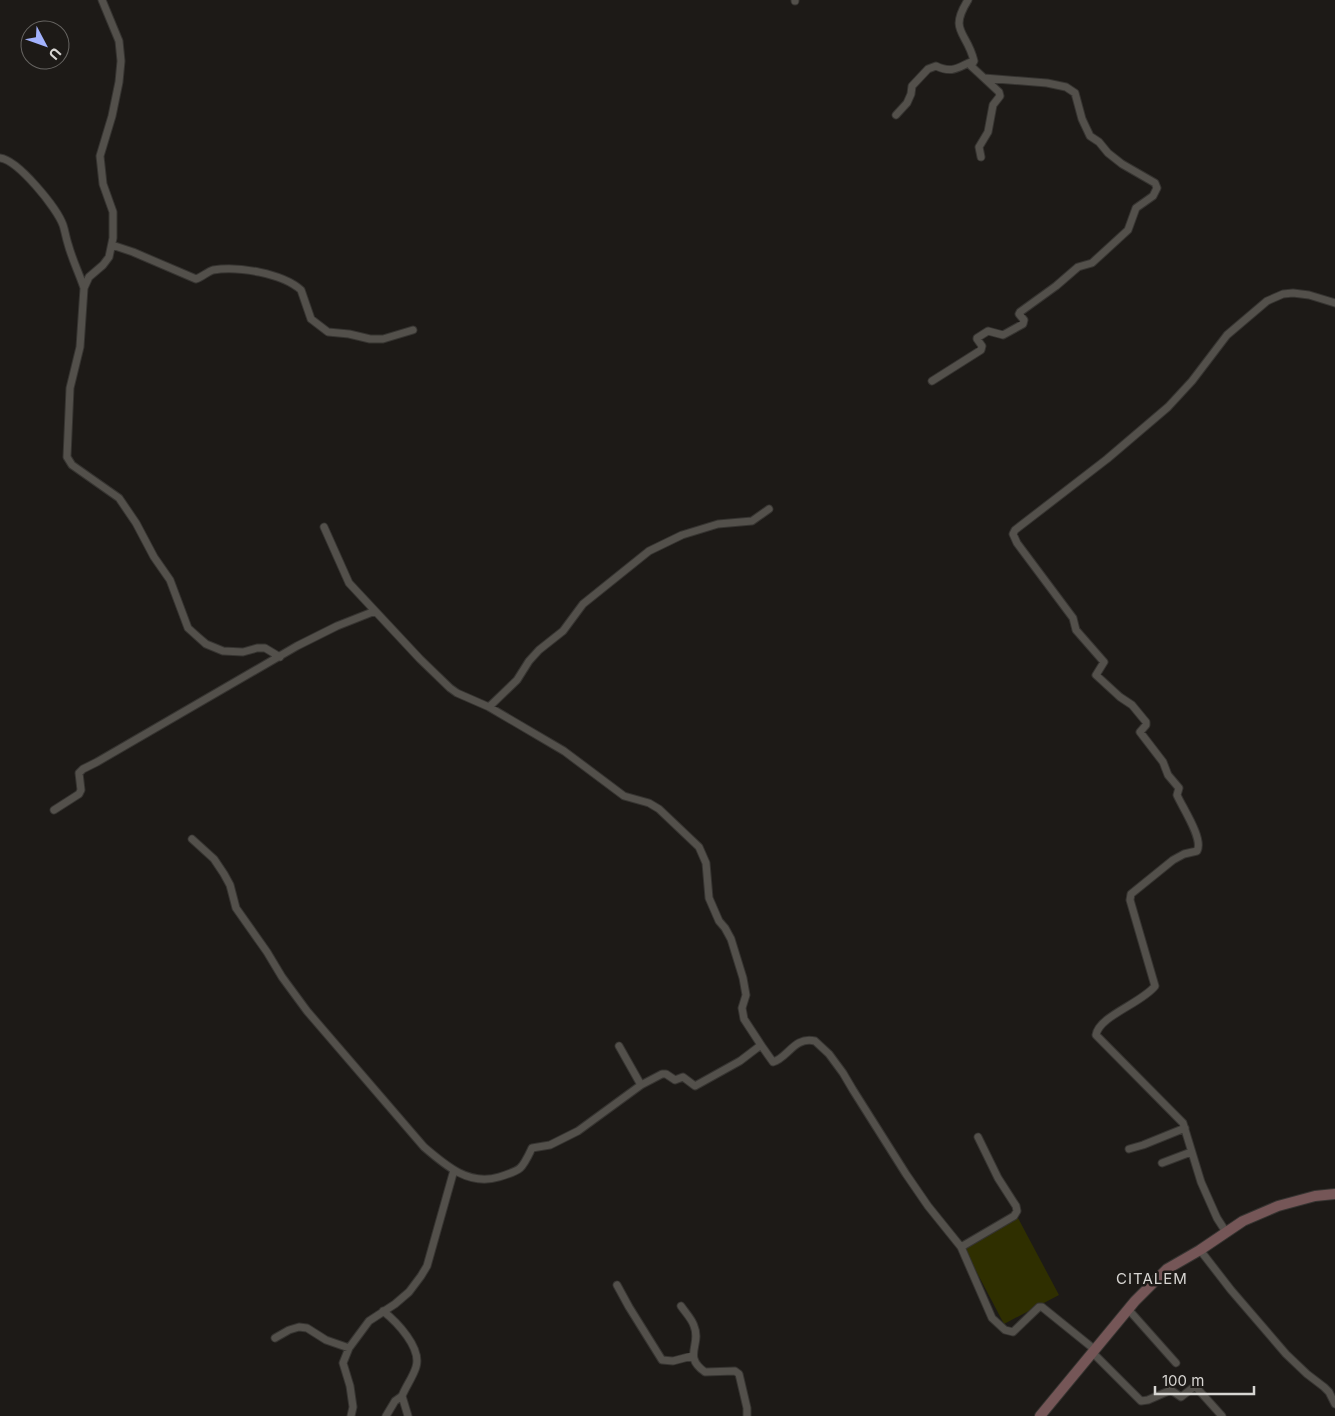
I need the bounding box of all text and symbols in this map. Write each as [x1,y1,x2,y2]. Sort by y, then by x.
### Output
north arrow [20,20,70,70]
text: U [45,44,65,63]
district label: CITALEM [1116,1269,1188,1288]
scale bar [1155,1364,1254,1396]
text: 100 m [1162,1371,1204,1390]

